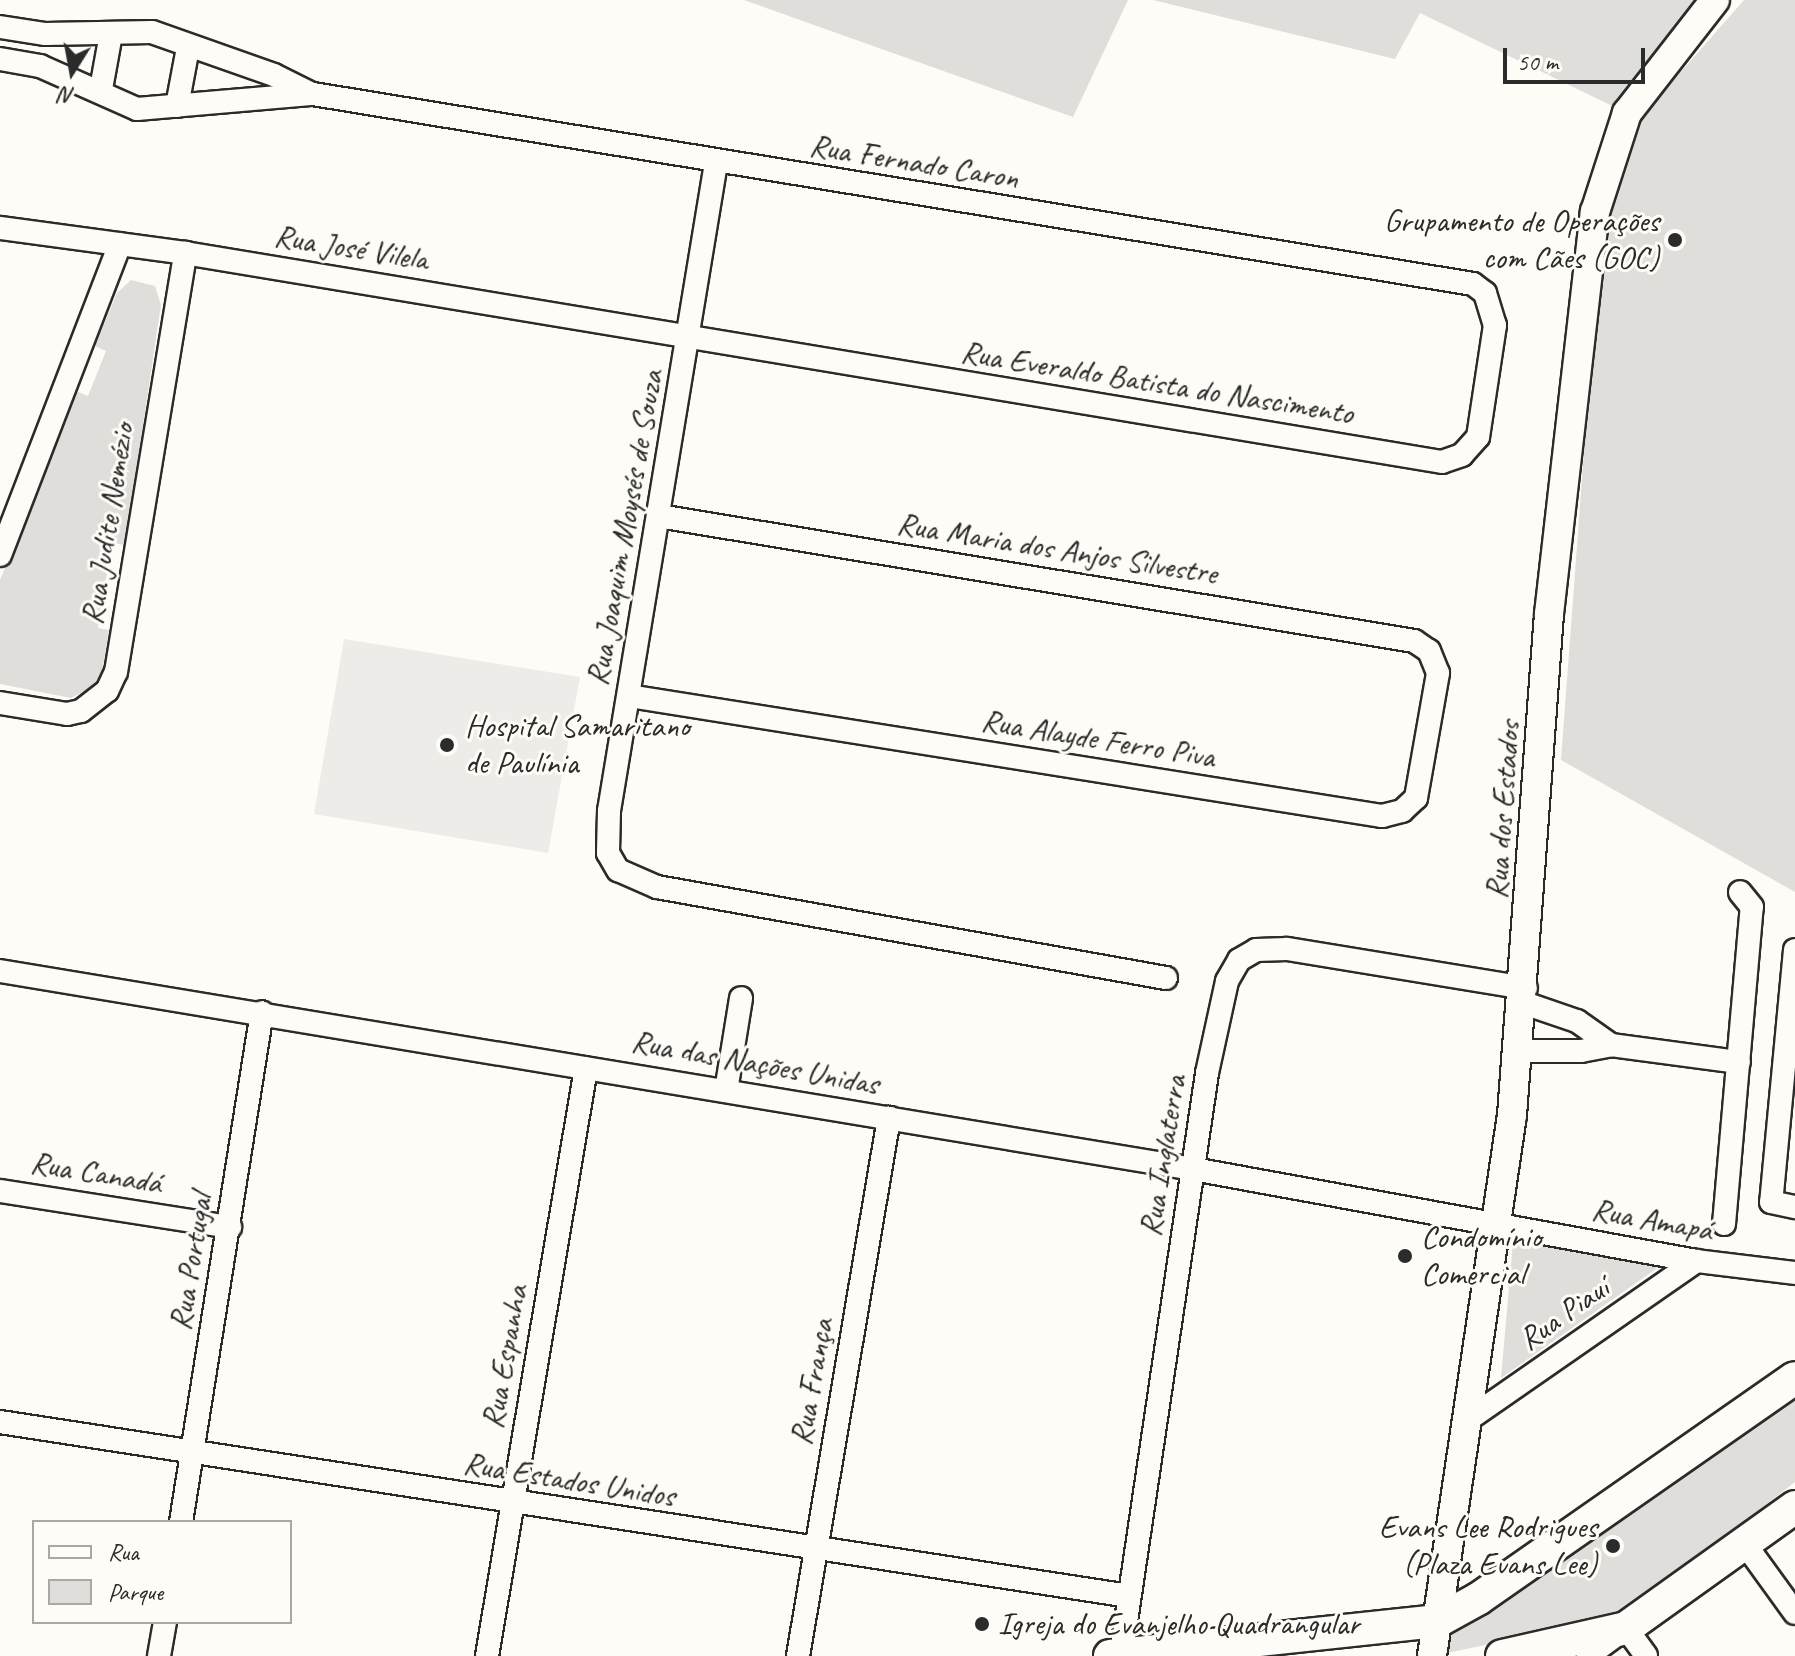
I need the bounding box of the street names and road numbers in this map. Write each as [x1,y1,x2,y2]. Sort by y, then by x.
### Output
street label: Rua Fernado Caron [807,127,1021,197]
street label: Rua José Vilela [272,217,430,279]
street label: Rua Everaldo Batista do Nascimento [959,333,1355,433]
street label: Rua Joaquim Moysés de Souza [579,369,671,687]
street label: Rua Judite Nemézio [73,421,143,627]
street label: Rua Maria dos Anjos Silvestre [893,505,1221,593]
street label: Rua Alayde Ferro Piva [978,701,1218,777]
street label: Rua dos Estados [1478,720,1528,900]
street label: Rua das Nações Unidas [628,1022,882,1104]
street label: Rua Inglaterra [1131,1072,1195,1240]
street label: Rua Canadá [28,1144,164,1202]
street label: Rua Amapá [1588,1190,1716,1250]
street label: Rua Portugal [161,1191,221,1333]
street label: Rua Piauí [1512,1269,1616,1359]
street label: Rua Espanha [474,1282,536,1432]
street label: Rua França [782,1316,842,1448]
street label: Rua Estados Unidos [460,1444,678,1516]

